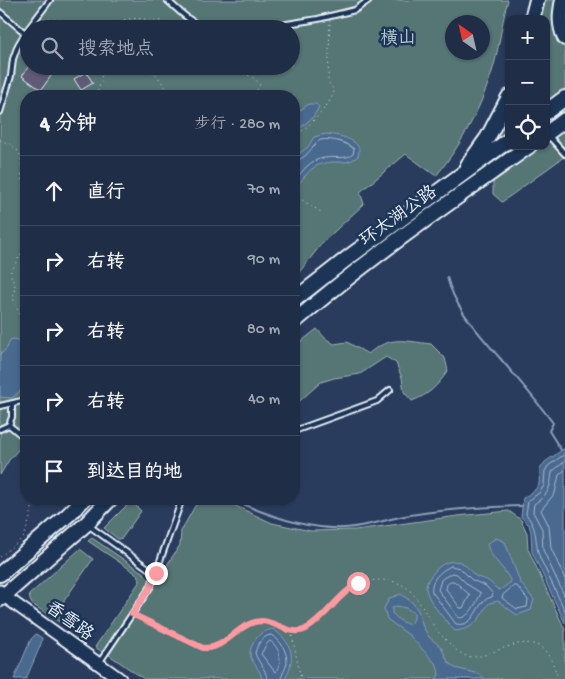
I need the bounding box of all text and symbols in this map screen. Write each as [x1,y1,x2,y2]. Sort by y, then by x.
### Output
north arrow [445,15,490,60]
map controls [505,15,550,150]
button: + [505,15,550,60]
search box [20,20,300,75]
park label: 横山 [380,28,416,50]
icon: search [38,34,66,62]
text: 搜索地点 [78,39,154,62]
button: − [505,60,550,105]
button: locate [505,105,550,150]
text: 4 分钟 [40,113,97,138]
text: 步行 · 280 m [195,116,280,135]
icon: ahead [40,177,68,205]
text: 70 m [247,181,280,200]
street label: 环太湖公路 [356,181,442,252]
text: 直行 [87,182,125,205]
icon: right [40,247,68,275]
text: 90 m [248,251,280,270]
text: 右转 [87,252,125,275]
icon: right [40,317,68,345]
text: 80 m [247,321,280,340]
text: 右转 [87,322,125,345]
icon: right [40,387,68,415]
text: 40 m [248,391,280,410]
text: 右转 [87,392,125,415]
icon: arrive [40,457,68,485]
text: 到达目的地 [87,462,182,485]
route end [145,562,168,585]
route start [347,572,370,595]
street label: 香雪路 [41,597,98,646]

